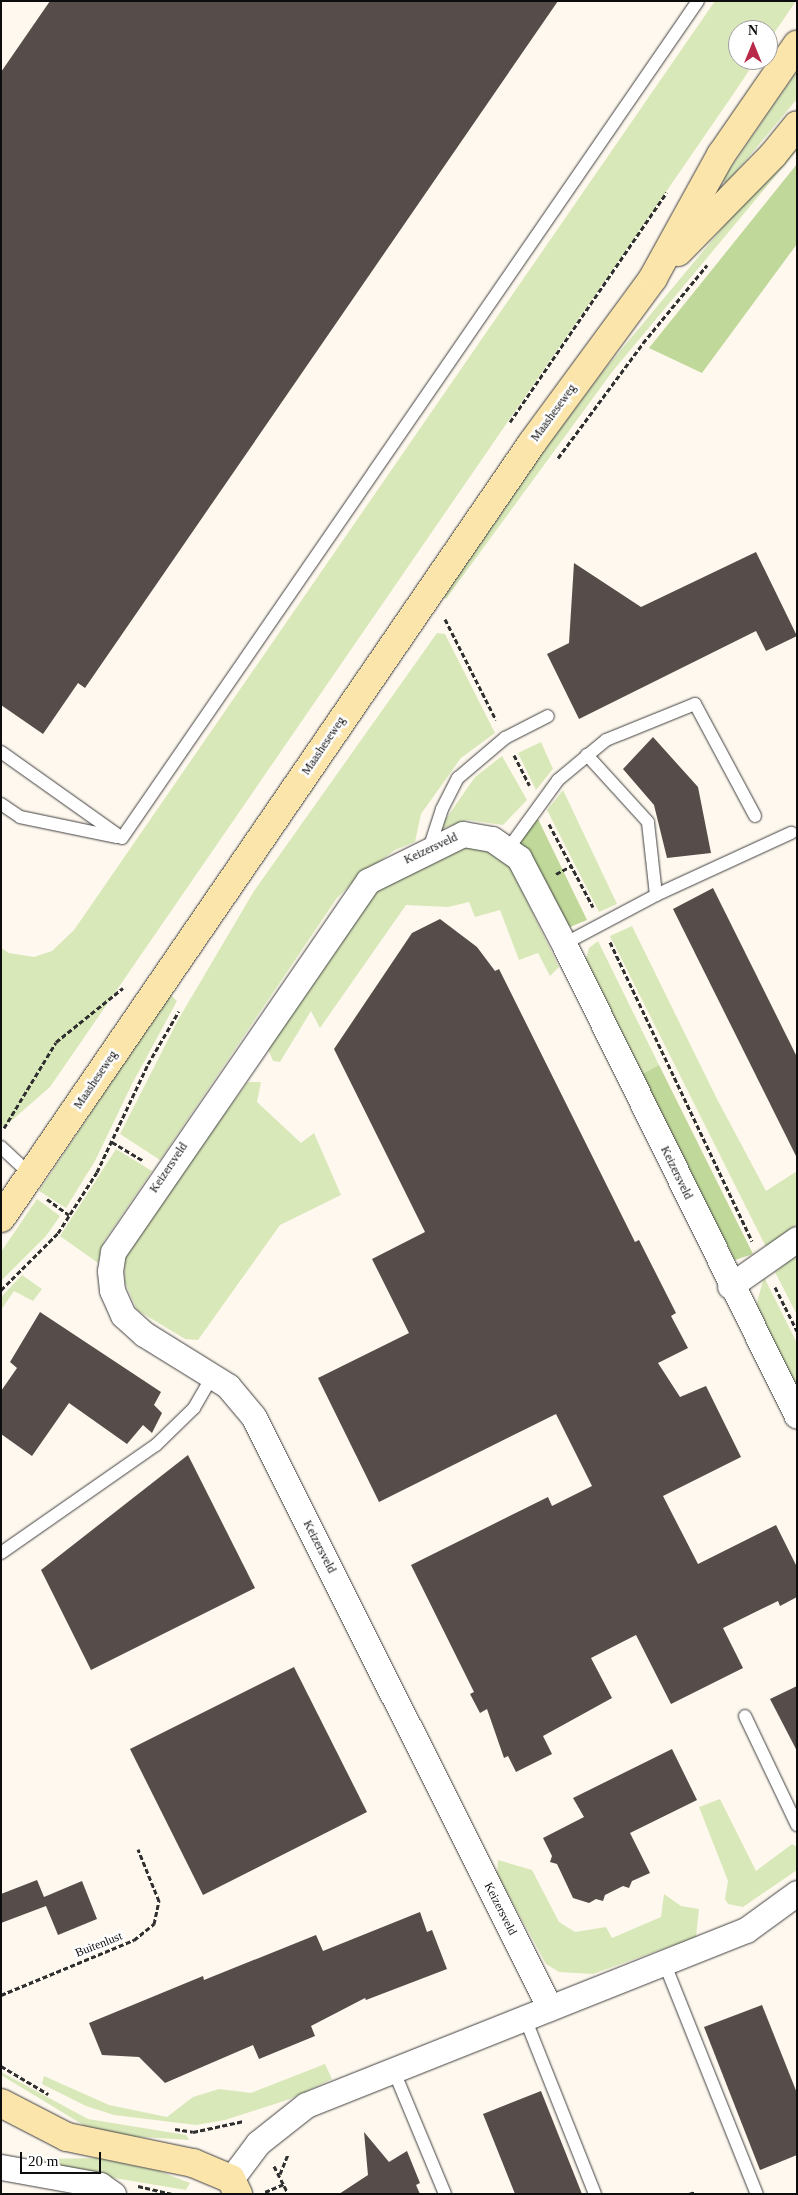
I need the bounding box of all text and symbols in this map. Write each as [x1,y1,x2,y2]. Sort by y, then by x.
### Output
north arrow [728,20,778,70]
text: N [748,23,758,38]
street label: Maasheseweg [528,382,580,444]
street label: Maasheseweg [299,714,349,778]
street label: Keizersveld [402,830,460,868]
street label: Maasheseweg [71,1048,121,1112]
street label: Keizersveld [147,1140,191,1196]
street label: Keizersveld [657,1144,695,1202]
street label: Keizersveld [300,1518,338,1576]
street label: Keizersveld [481,1880,519,1938]
street label: Buitenlust [73,1929,125,1961]
scale bar [22,2142,104,2174]
text: 20 m [28,2153,58,2169]

